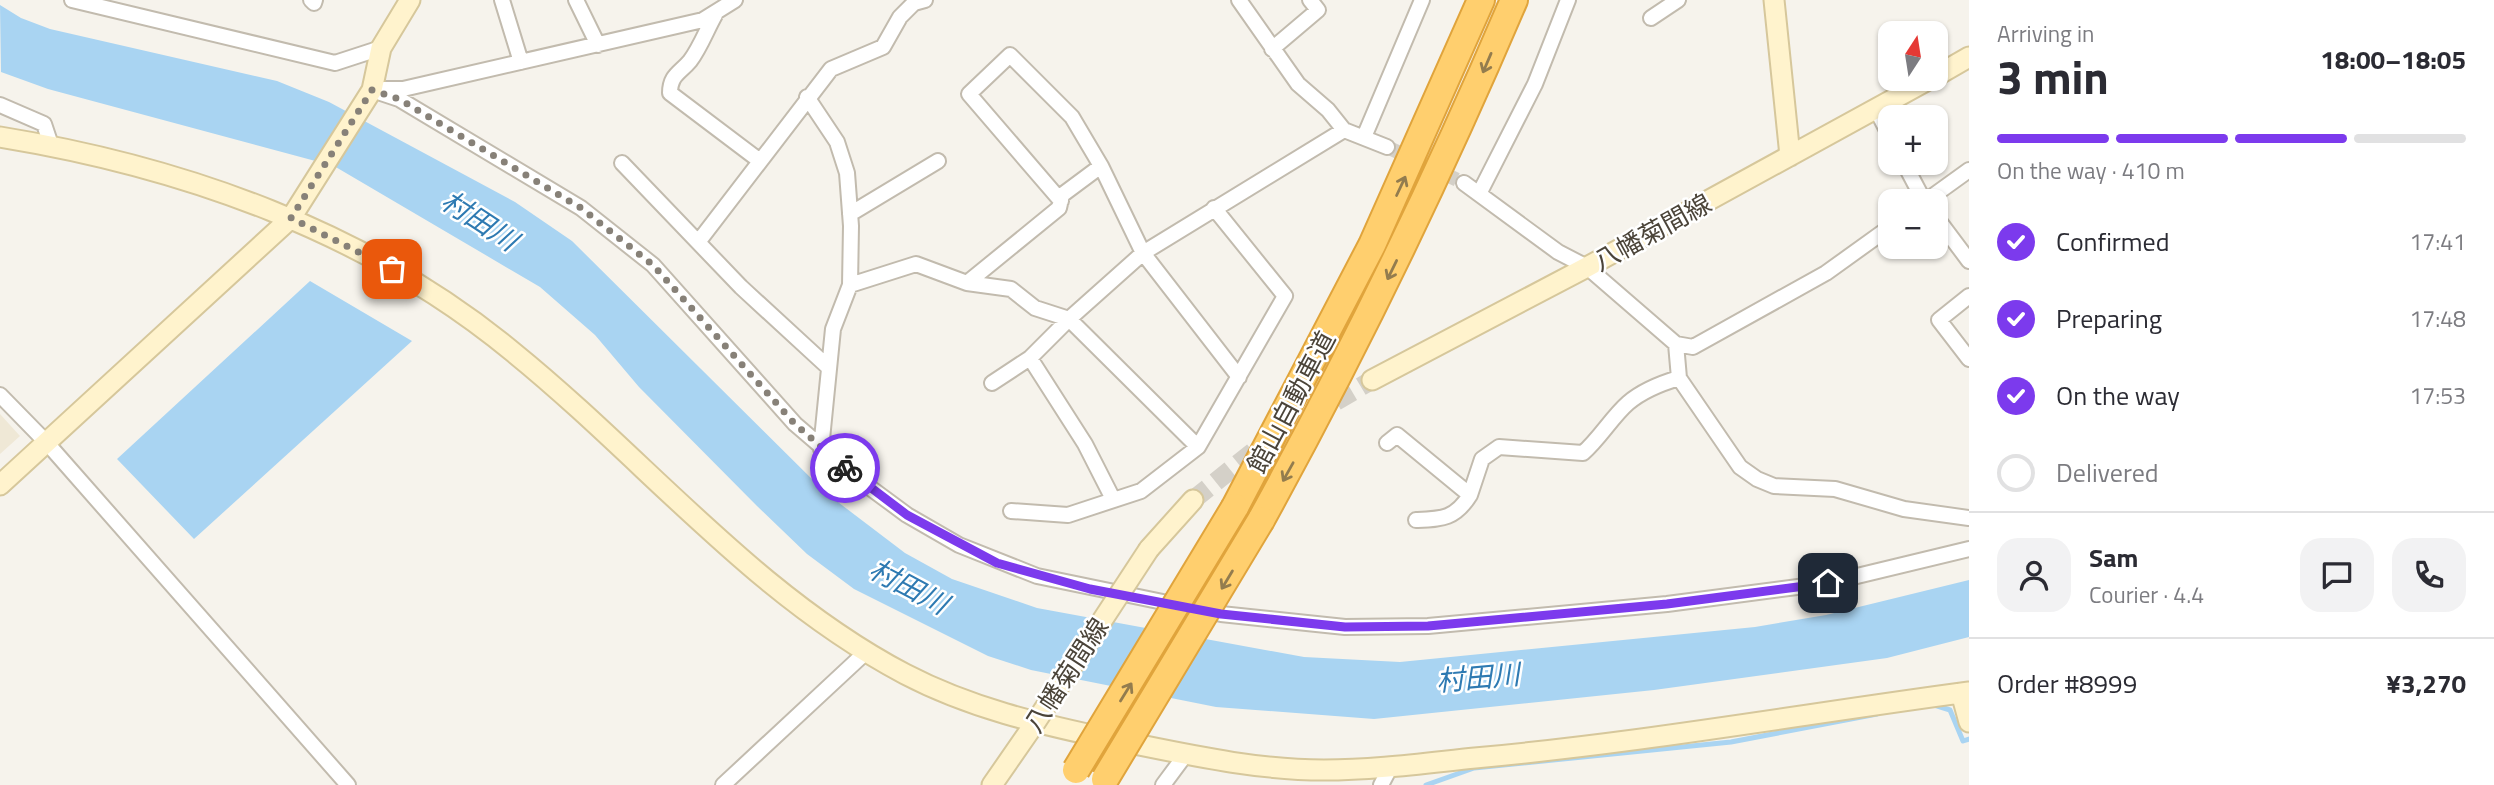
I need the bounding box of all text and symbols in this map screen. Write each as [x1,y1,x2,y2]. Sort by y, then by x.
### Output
text: Arriving in [1997,16,2094,51]
north arrow [1878,21,1948,91]
map controls [1878,21,1948,259]
text: 18:00–18:05 [2320,40,2466,79]
text: 3 min [1997,42,2109,112]
one-way arrow [1480,52,1493,73]
button: + [1878,105,1948,175]
text: On the way · 410 m [1997,153,2185,188]
one-way arrow [1395,175,1408,196]
water label: 村田川 [433,179,529,263]
street label: 八幡菊間線 [1586,183,1718,281]
button: − [1878,189,1948,259]
text: Confirmed [2056,222,2170,261]
icon: check [1997,223,2035,261]
text: 17:41 [2409,224,2466,259]
pin [362,239,422,299]
icon: bag [373,250,411,288]
one-way arrow [1385,259,1399,279]
text: Preparing [2056,299,2162,338]
icon: check [1997,300,2035,338]
text: 17:48 [2409,301,2466,336]
street label: 館山自動車道 [1237,324,1345,480]
text: On the way [2056,376,2180,415]
icon: check [1997,377,2035,415]
text: 17:53 [2409,378,2466,413]
courier [810,433,880,503]
icon: bike [826,449,864,487]
text: Delivered [2056,453,2159,492]
one-way arrow [1281,461,1295,481]
button: person [1997,538,2071,612]
text: Sam [2089,538,2138,577]
button: chat [2300,538,2374,612]
button: phone [2392,538,2466,612]
water label: 村田川 [862,547,959,626]
pin [1798,553,1858,613]
icon: home [1809,564,1847,602]
one-way arrow [1220,569,1234,589]
text: Courier · 4.4 [2089,577,2204,612]
street label: 八幡菊間線 [1014,610,1118,740]
water label: 村田川 [1434,652,1525,702]
text: Order #8999 [1997,664,2137,703]
text: ¥3,270 [2386,664,2466,703]
one-way arrow [1119,682,1133,702]

